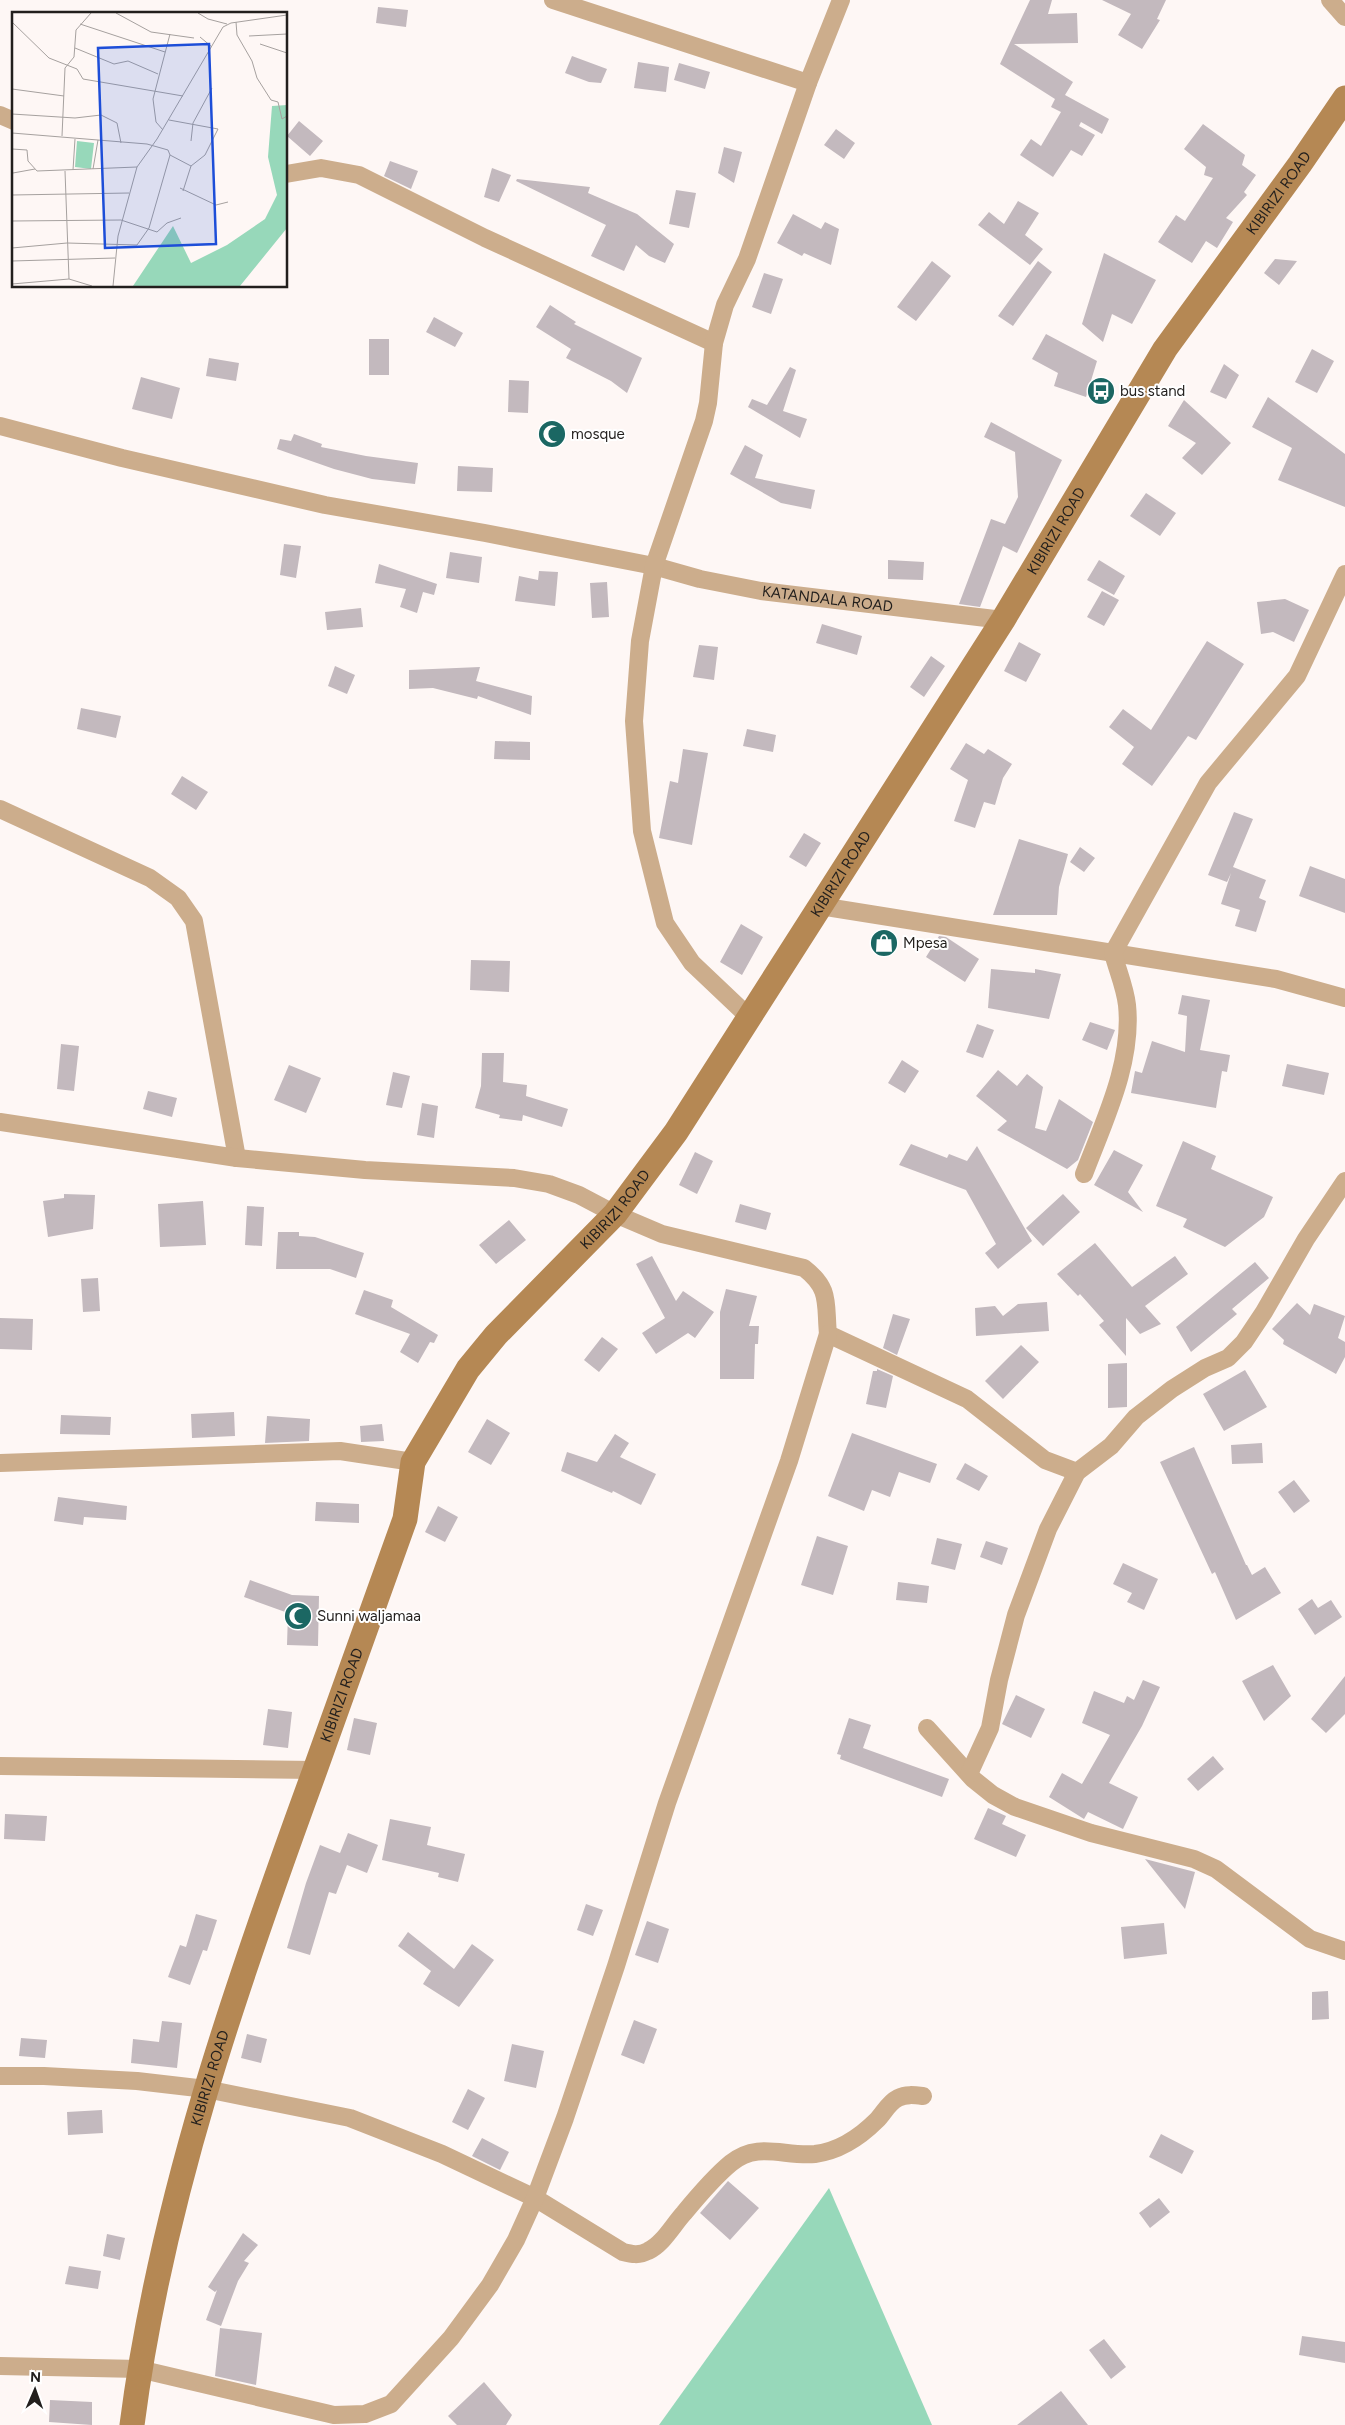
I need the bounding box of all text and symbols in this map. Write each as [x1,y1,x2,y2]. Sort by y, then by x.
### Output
inset map [12,12,288,288]
street label: KIBIRIZI ROAD [1242,148,1315,238]
bus stop icon: bus stand [1086,376,1116,406]
place label: bus stand [1120,382,1185,400]
mosque icon: mosque [537,419,567,449]
place label: mosque [571,425,625,443]
street label: KIBIRIZI ROAD [1023,484,1089,578]
street label: KATANDALA ROAD [761,582,894,616]
street label: KIBIRIZI ROAD [807,827,875,920]
shop icon: Mpesa [869,928,899,958]
place label: Mpesa [903,934,947,952]
street label: KIBIRIZI ROAD [576,1166,654,1253]
mosque icon: Sunni waljamaa [283,1601,313,1631]
place label: Sunni waljamaa [317,1607,421,1625]
street label: KIBIRIZI ROAD [317,1646,367,1745]
street label: KIBIRIZI ROAD [187,2028,233,2128]
north arrow [10,2365,60,2415]
text: N [30,2369,41,2386]

